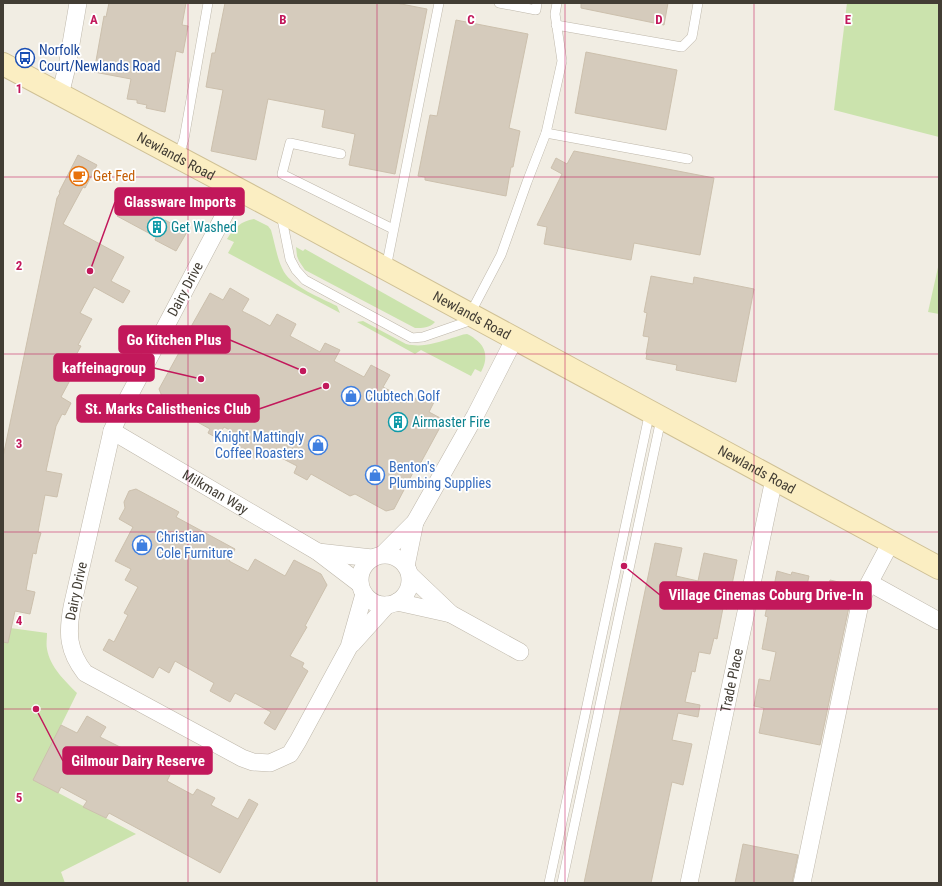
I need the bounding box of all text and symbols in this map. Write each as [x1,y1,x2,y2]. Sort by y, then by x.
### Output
text: A [90,12,98,27]
text: B [279,12,287,27]
text: C [467,12,475,27]
text: D [655,12,663,27]
text: E [845,12,852,27]
place label: Norfolk Court/Newlands Road [39,42,160,74]
bus stop icon: Norfolk Court/Newlands Road [14,47,36,69]
text: 1 [16,81,22,96]
street label: Newlands Road [134,129,218,183]
cafe icon: Get Fed [68,165,90,187]
place label: Get Fed [93,168,135,184]
callout: Glassware Imports [115,188,244,215]
text: Glassware Imports [124,193,236,211]
building icon: Get Washed [146,216,168,238]
place label: Get Washed [171,219,237,235]
text: 2 [16,258,23,273]
street label: Dairy Drive [164,259,206,319]
street label: Newlands Road [430,288,513,343]
callout: Go Kitchen Plus [119,326,230,353]
text: Go Kitchen Plus [126,331,222,349]
callout: kaffeinagroup [54,354,154,381]
text: kaffeinagroup [62,359,146,377]
shop icon: Clubtech Golf [340,385,362,407]
place label: Clubtech Golf [365,388,440,404]
callout: St. Marks Calisthenics Club [77,395,259,422]
text: St. Marks Calisthenics Club [85,400,251,418]
building icon: Airmaster Fire [387,411,409,433]
place label: Airmaster Fire [412,414,490,430]
place label: Knight Mattingly Coffee Roasters [214,429,304,461]
shop icon: Knight Mattingly Coffee Roasters [307,434,329,456]
text: 3 [16,436,22,451]
street label: Newlands Road [715,442,798,497]
place label: Benton's Plumbing Supplies [389,459,492,491]
shop icon: Benton's Plumbing Supplies [364,464,386,486]
street label: Milkman Way [180,466,251,517]
place label: Christian Cole Furniture [156,529,234,561]
shop icon: Christian Cole Furniture [131,534,153,556]
street label: Dairy Drive [62,560,90,622]
callout: Village Cinemas Coburg Drive-In [660,582,871,609]
text: Village Cinemas Coburg Drive-In [668,586,864,604]
text: 4 [16,613,23,628]
street label: Trade Place [717,647,746,714]
callout: Gilmour Dairy Reserve [63,747,212,774]
text: Gilmour Dairy Reserve [71,752,205,770]
text: 5 [16,790,23,805]

